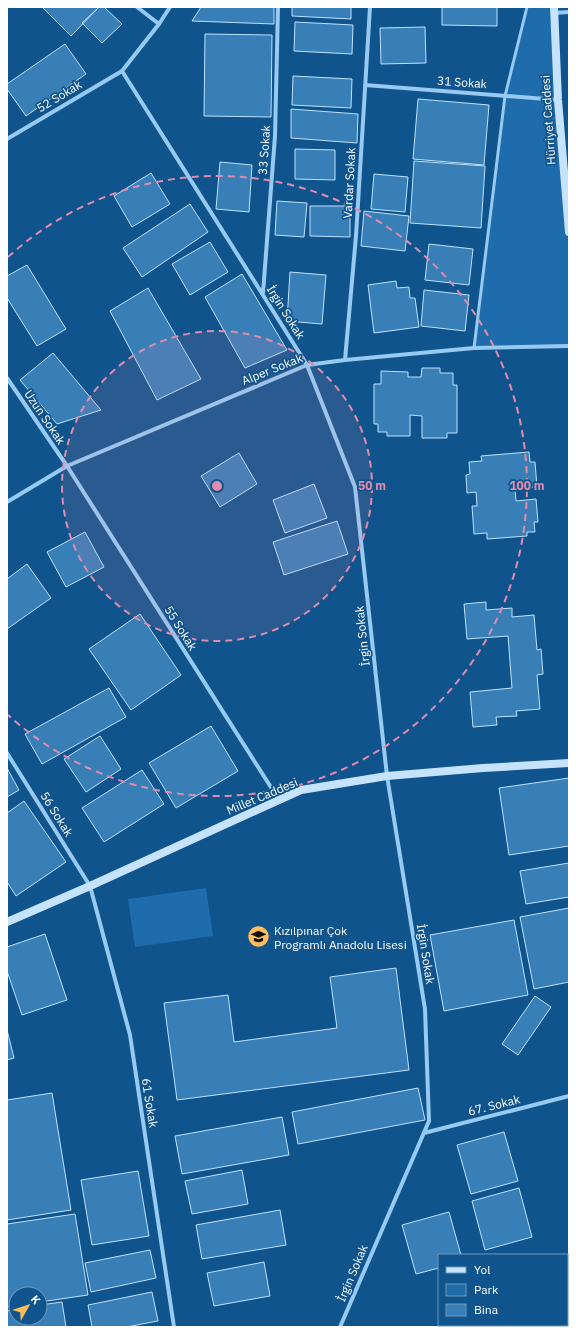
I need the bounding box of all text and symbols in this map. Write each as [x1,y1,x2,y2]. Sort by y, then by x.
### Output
street label: 31 Sokak [437,73,488,91]
street label: Hürriyet Caddesi [537,75,559,165]
street label: 52 Sokak [34,76,85,115]
street label: 33 Sokak [255,124,273,175]
street label: Vardar Sokak [340,146,358,219]
street label: İrgin Sokak [264,282,309,342]
street label: Alper Sokak [239,350,305,388]
street label: Uzun Sokak [21,387,69,448]
text: 50 m [358,478,386,493]
text: 100 m [509,478,545,493]
centre of rings [210,479,224,493]
street label: 55 Sokak [161,603,201,654]
street label: İrgin Sokak [351,604,373,667]
street label: Millet Caddesi [224,774,300,818]
street label: 56 Sokak [37,789,77,840]
place label: Kızılpınar Çok Programlı Anadolu Lisesi [274,923,407,952]
street label: İrgin Sokak [414,923,438,986]
school or university icon: Kızılpınar Çok Programlı Anadolu Lisesi [245,924,271,950]
street label: 61 Sokak [139,1077,161,1129]
street label: 67. Sokak [466,1091,522,1119]
street label: İrgin Sokak [333,1242,371,1304]
legend [438,1254,568,1326]
text: Yol [474,1262,491,1277]
text: Park [474,1282,499,1297]
north arrow [8,1286,48,1326]
text: K [28,1292,44,1307]
text: Bina [474,1302,499,1317]

